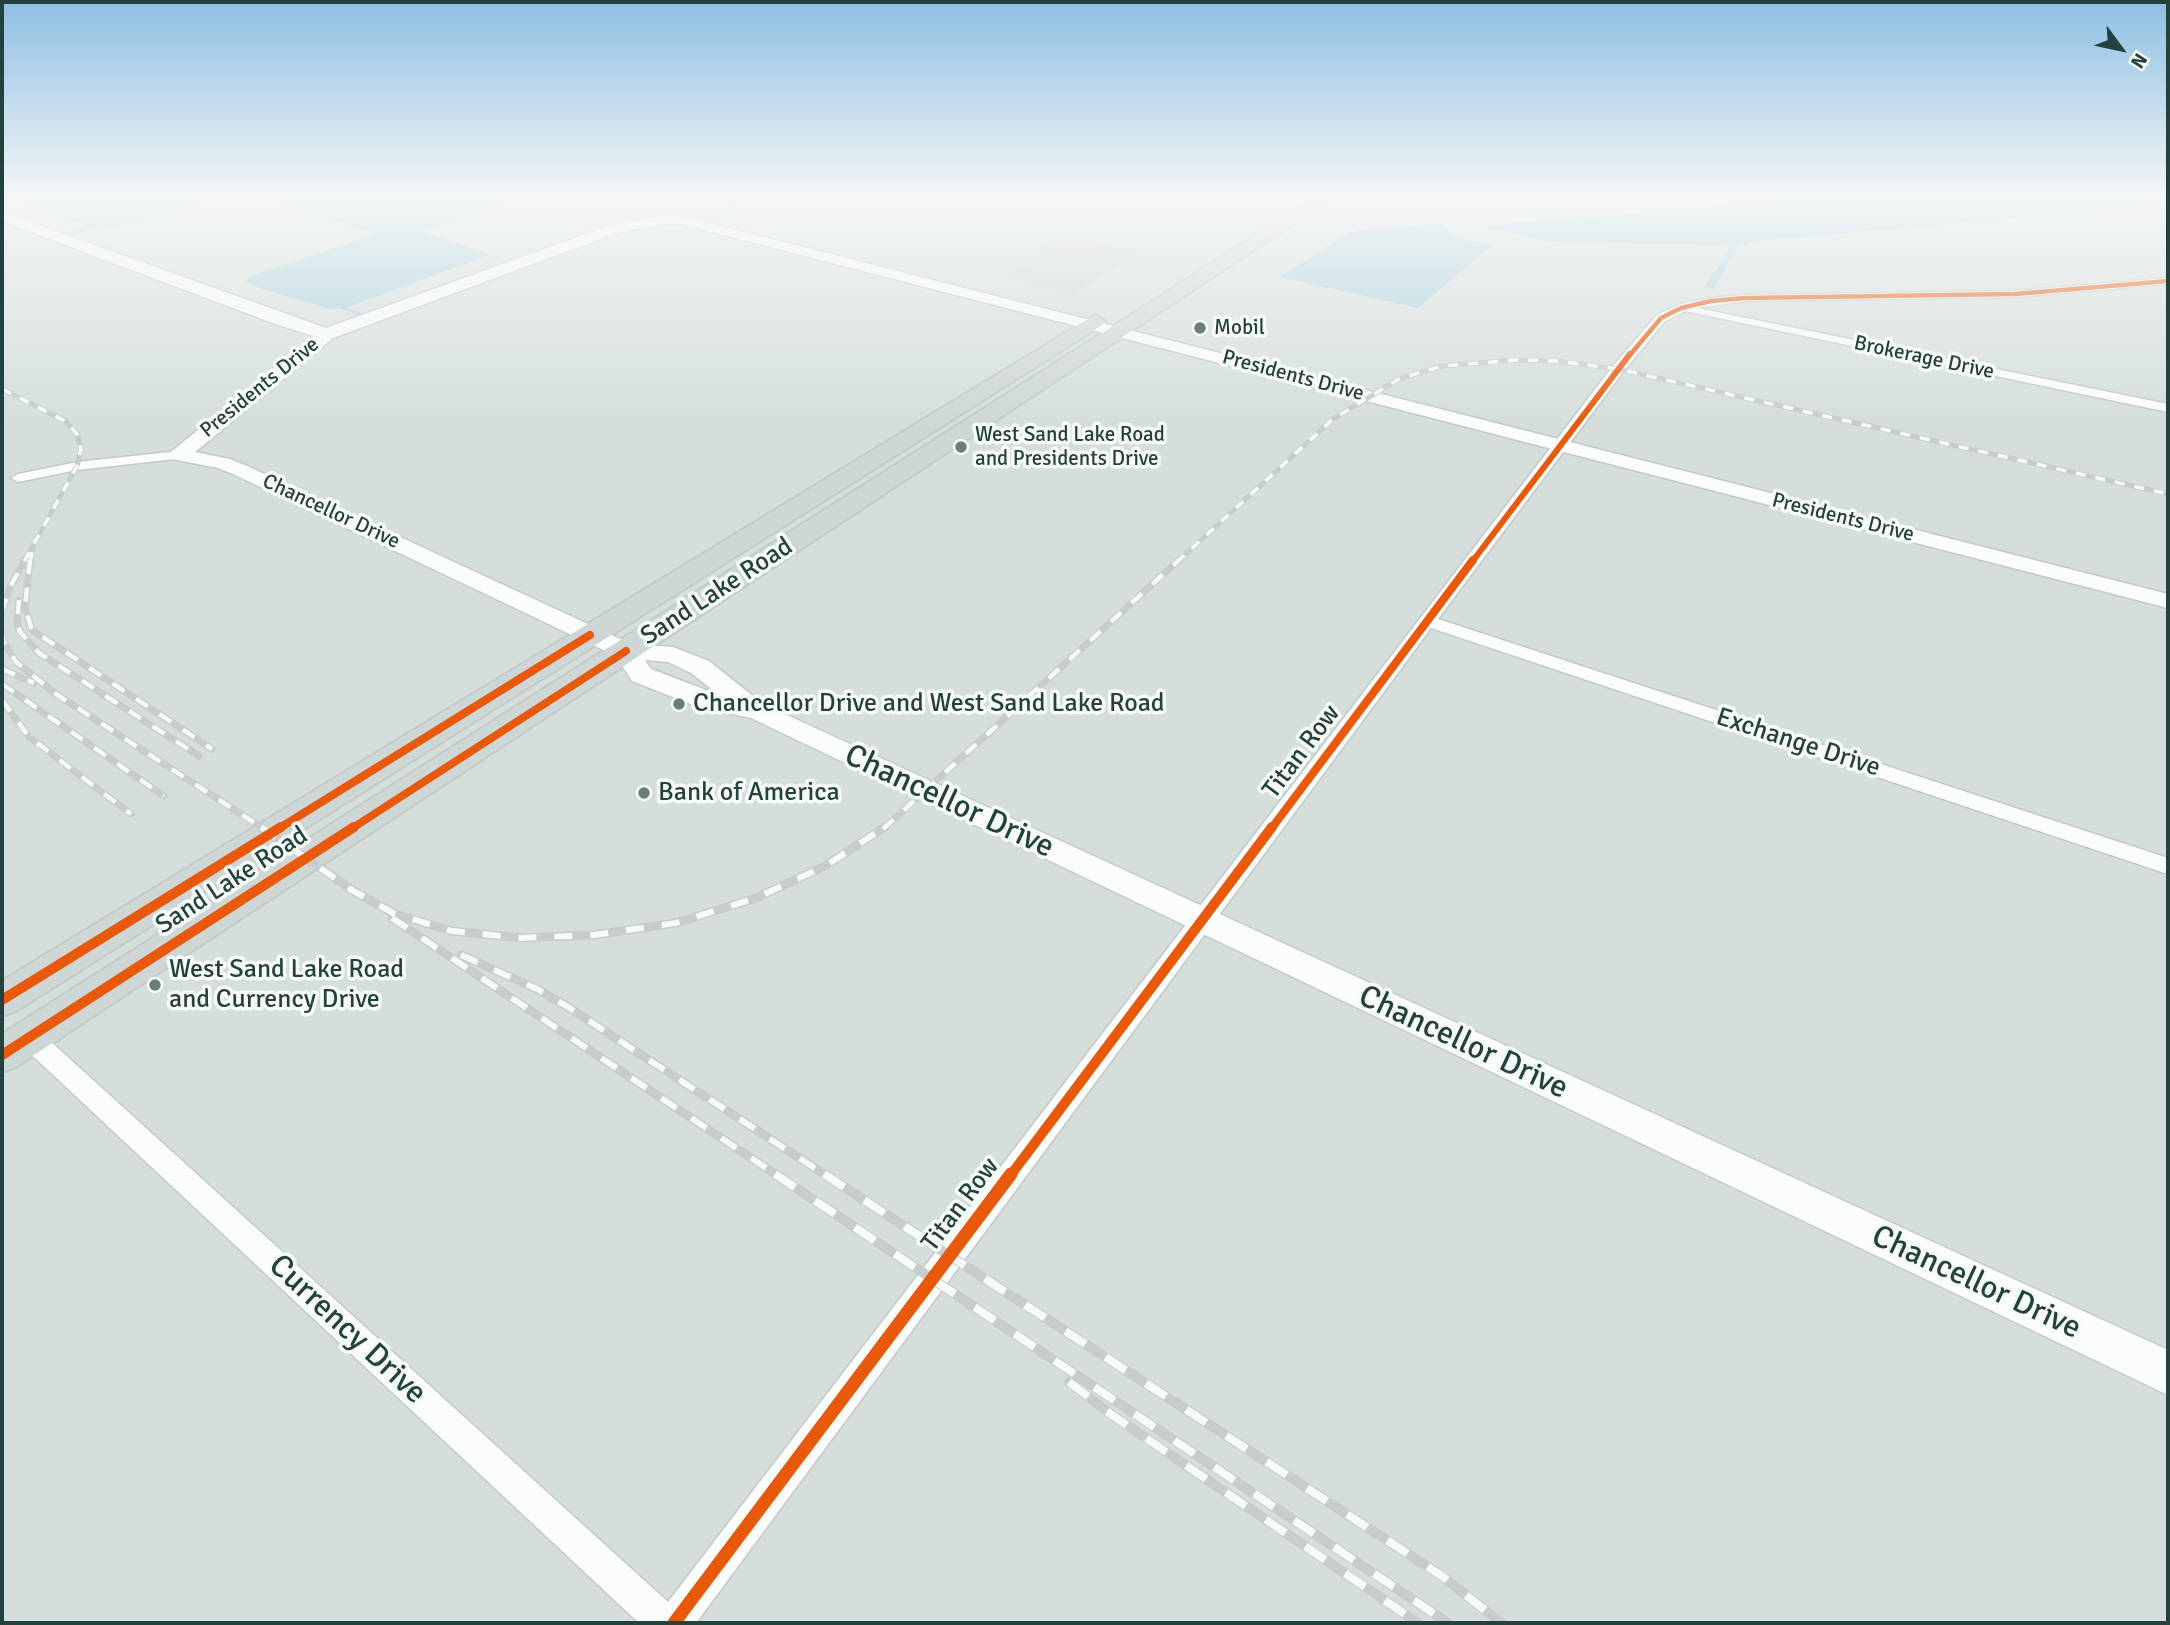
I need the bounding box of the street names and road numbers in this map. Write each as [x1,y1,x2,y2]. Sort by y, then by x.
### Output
street label: Brokerage Drive [1852,331,1996,385]
street label: Presidents Drive [196,332,324,444]
street label: Presidents Drive [1219,345,1367,407]
street label: Chancellor Drive [258,469,404,555]
street label: Presidents Drive [1769,488,1917,548]
street label: Sand Lake Road [635,531,799,653]
street label: Titan Row [1257,699,1347,805]
street label: Exchange Drive [1712,702,1884,784]
street label: Chancellor Drive [838,737,1060,867]
street label: Sand Lake Road [150,820,314,942]
street label: Chancellor Drive [1352,978,1574,1108]
street label: Titan Row [916,1152,1006,1258]
street label: Chancellor Drive [1865,1218,2087,1348]
street label: Currency Drive [260,1247,434,1413]

